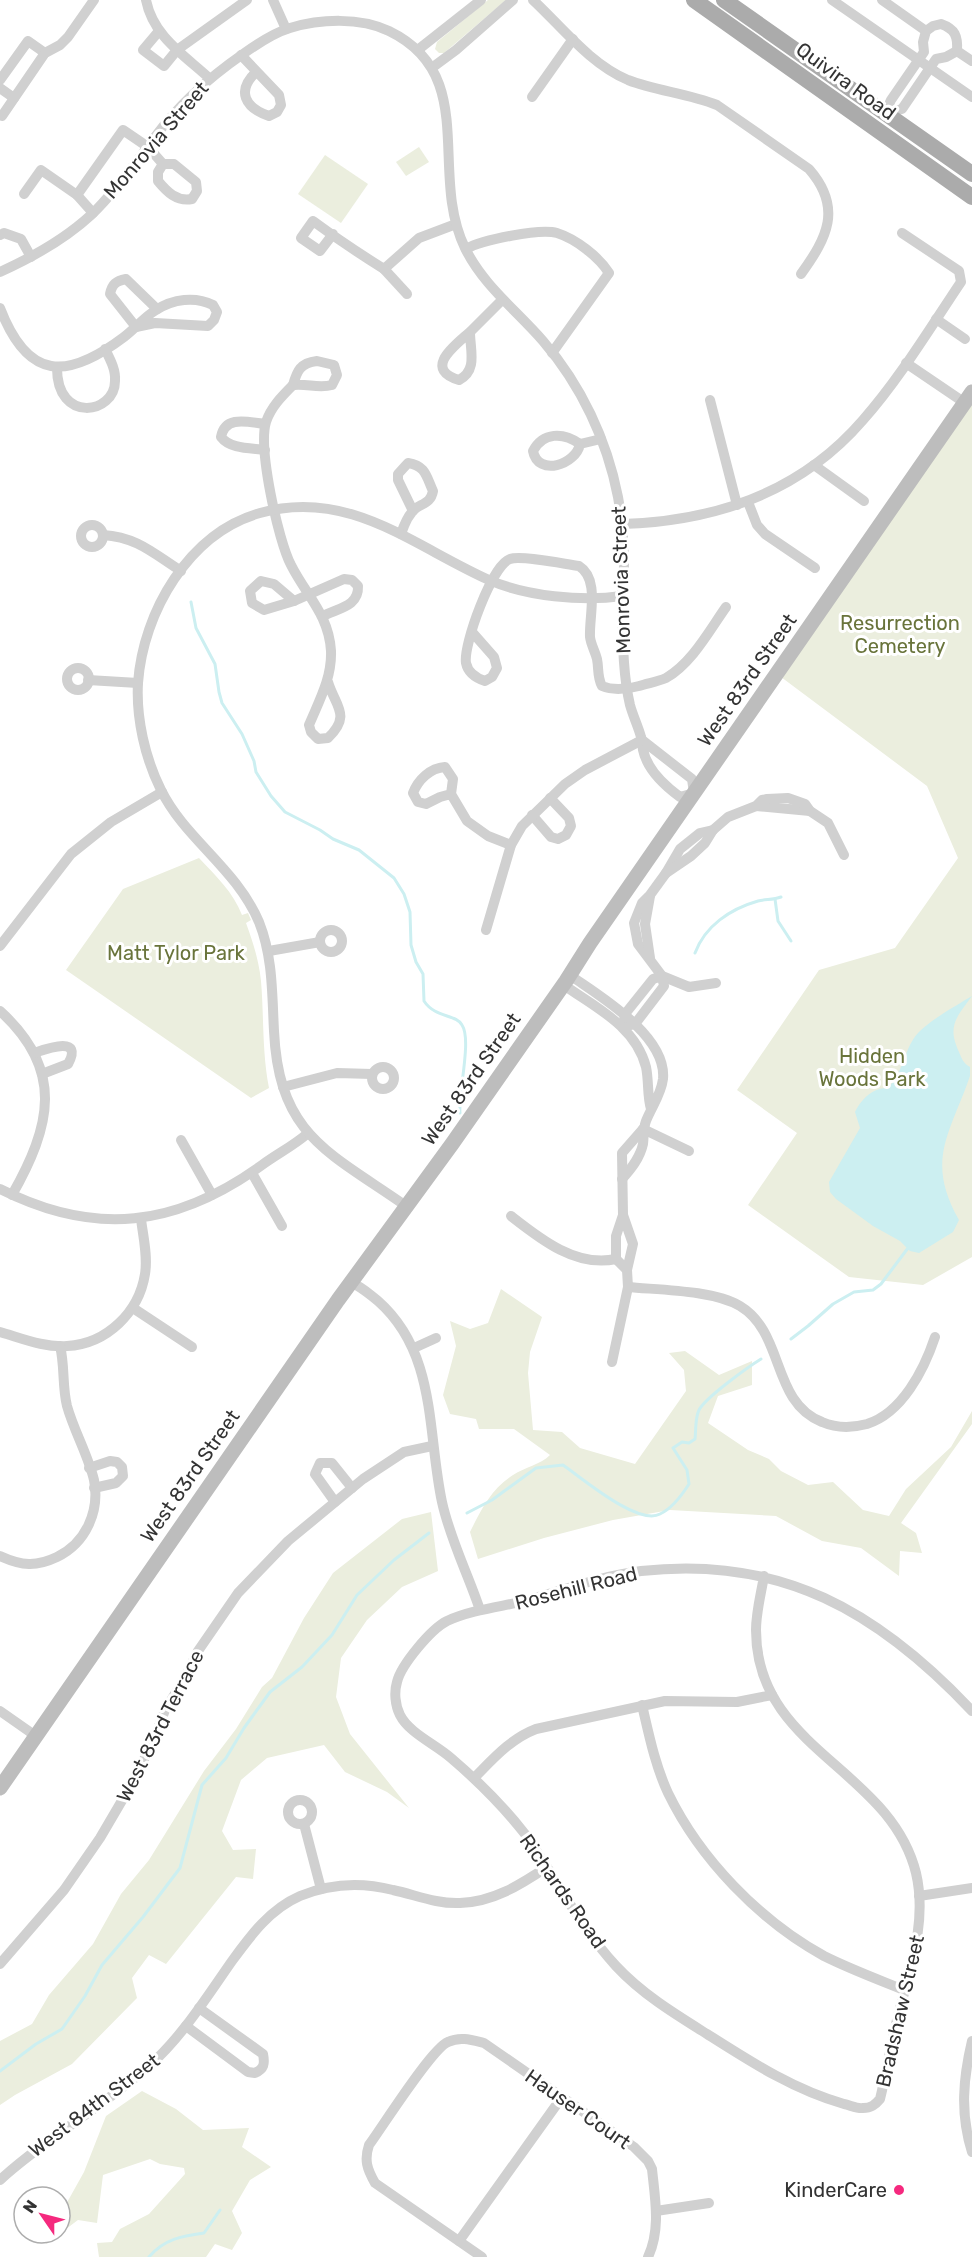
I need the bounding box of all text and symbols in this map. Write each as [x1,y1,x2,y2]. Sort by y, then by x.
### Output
street label: Quivira Road [792,37,900,125]
street label: Monrovia Street [98,76,214,204]
street label: Monrovia Street [606,506,636,654]
street label: West 83rd Street [692,609,802,751]
park label: Resurrection Cemetery [840,611,960,658]
park label: Matt Tylor Park [107,941,246,965]
street label: West 83rd Street [416,1008,526,1150]
park label: Hidden Woods Park [818,1044,926,1091]
street label: West 83rd Street [135,1405,245,1547]
street label: Rosehill Road [512,1561,640,1615]
street label: West 83rd Terrace [111,1646,209,1806]
street label: Richards Road [515,1829,611,1953]
street label: Bradshaw Street [871,1932,929,2089]
street label: West 84th Street [24,2048,164,2162]
street label: Hauser Court [521,2064,635,2154]
place label: KinderCare [784,2178,887,2202]
marker: KinderCare [892,2183,906,2197]
north arrow [12,2185,72,2245]
text: N [19,2197,41,2217]

